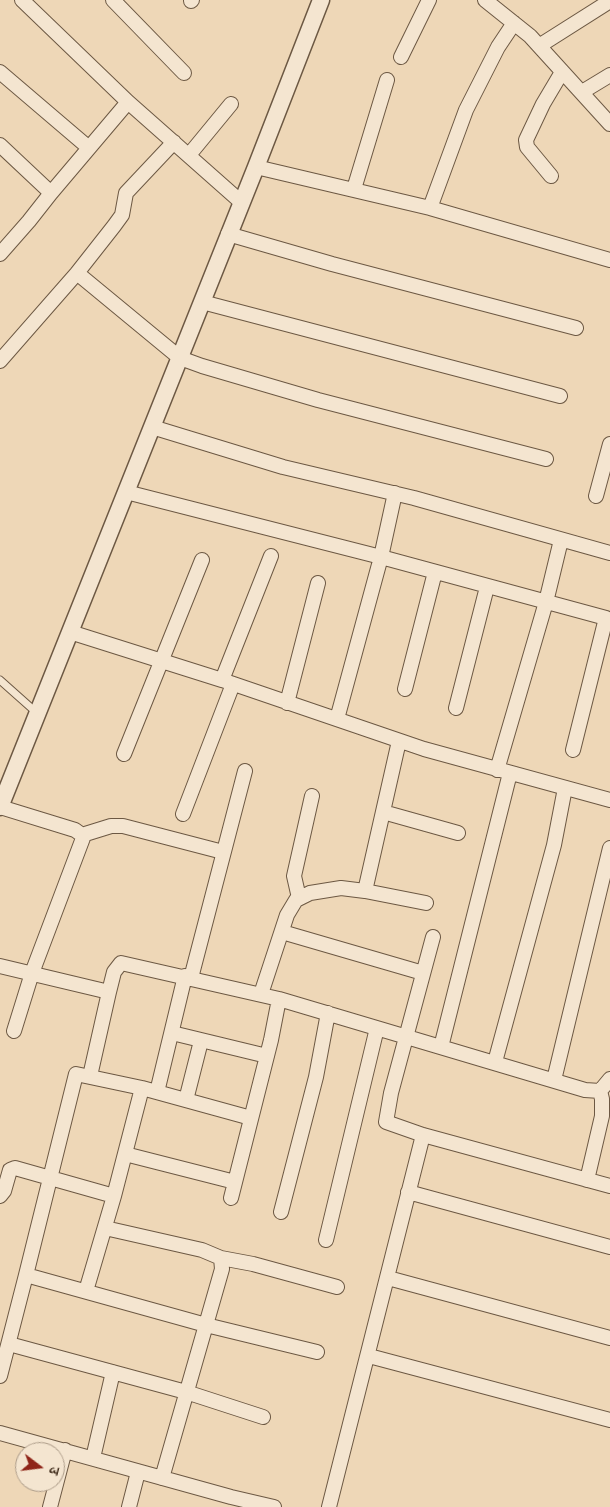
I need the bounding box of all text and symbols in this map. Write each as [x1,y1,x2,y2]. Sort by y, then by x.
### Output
north arrow [15,1442,65,1492]
text: उ [44,1465,63,1476]

